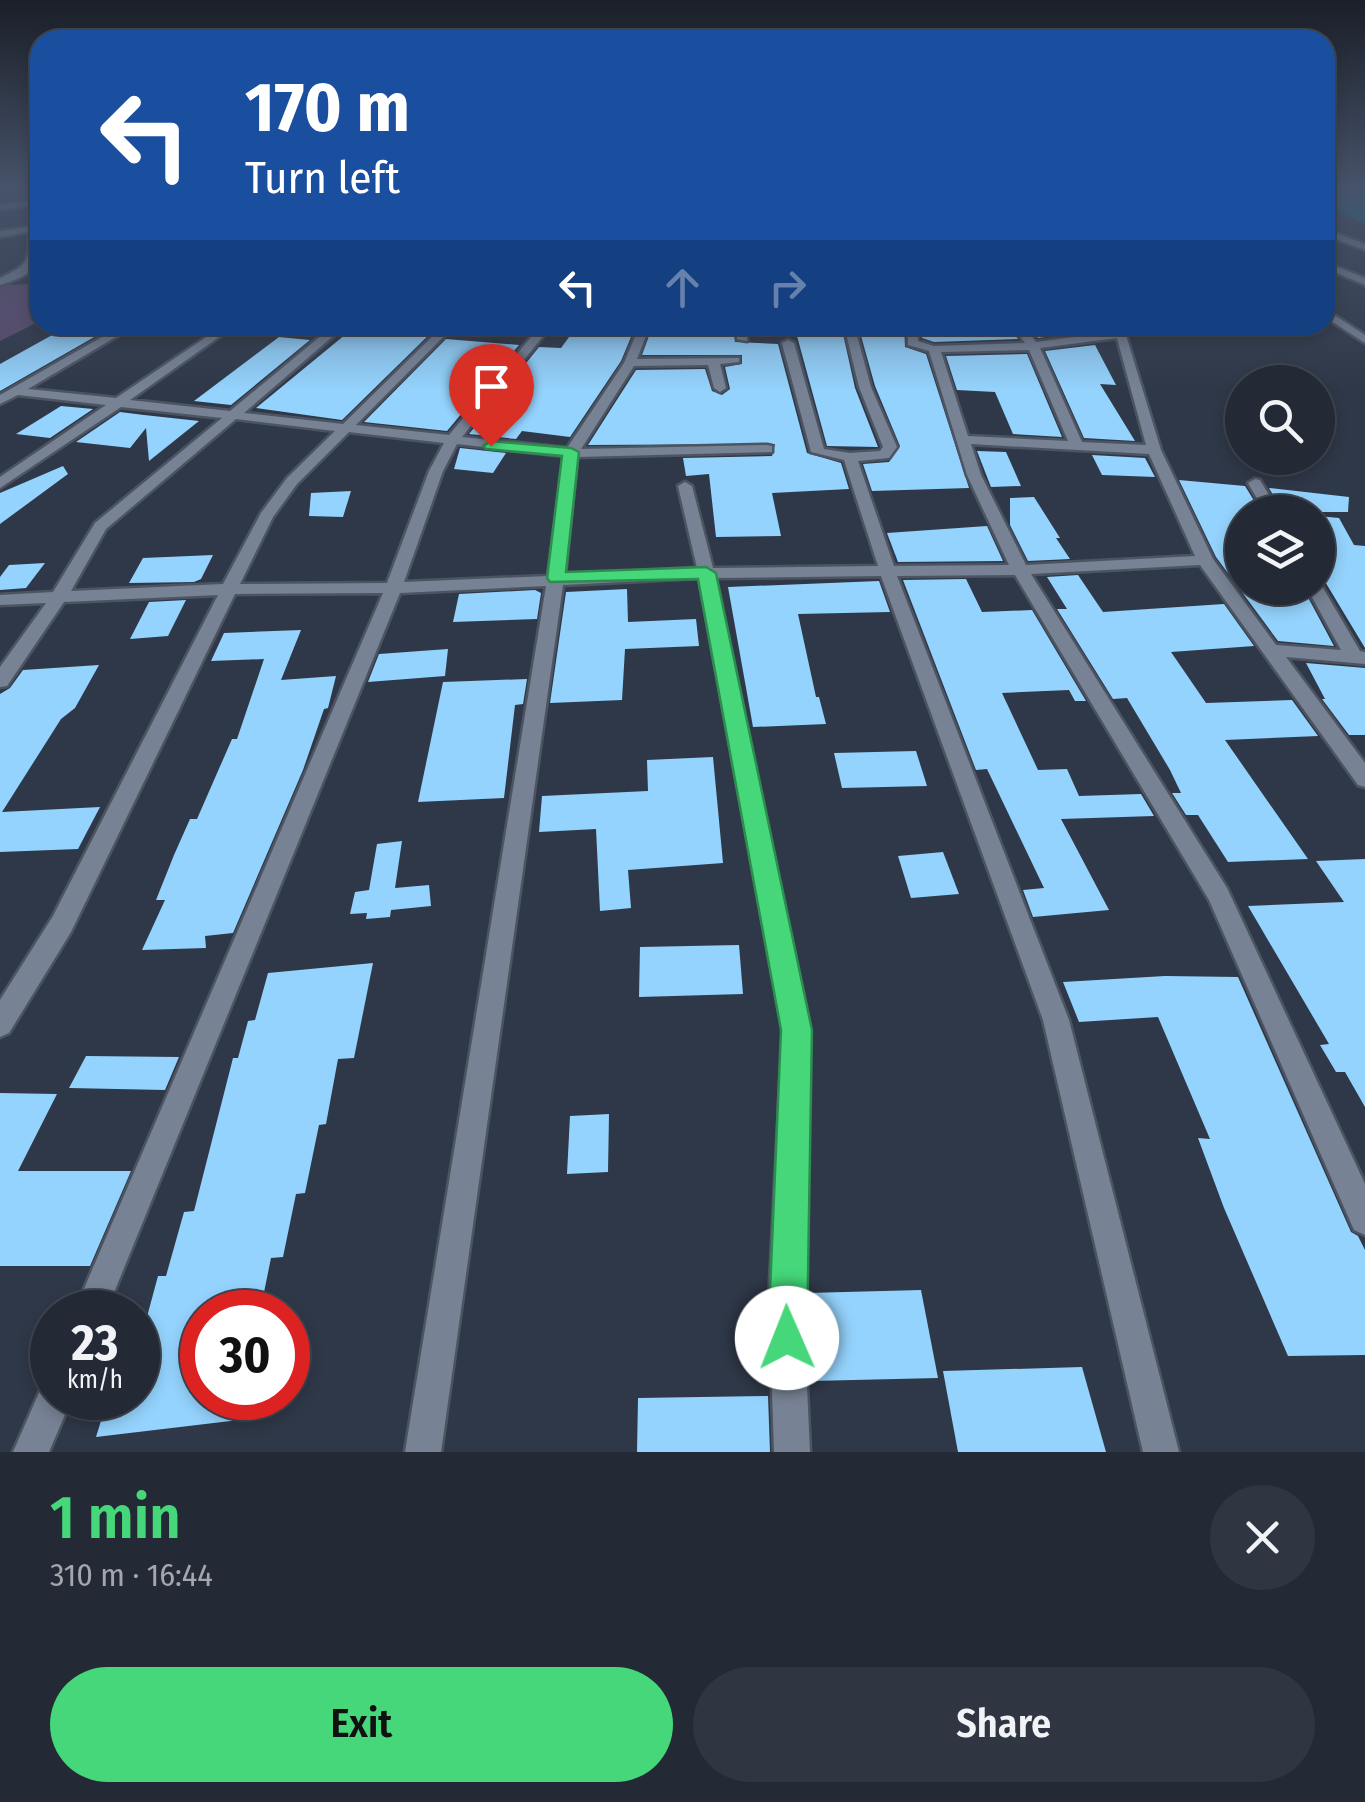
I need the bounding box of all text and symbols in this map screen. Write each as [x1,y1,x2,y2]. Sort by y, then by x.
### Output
text: 170 m [245,66,410,150]
icon: left [80,70,210,200]
text: Turn left [245,151,400,205]
icon: left [550,260,605,315]
icon: ahead [655,260,710,315]
icon: right [760,260,815,315]
pin [449,344,534,447]
icon: arrive [464,359,519,414]
map controls [1225,365,1335,605]
button: search [1225,365,1335,475]
button: layers [1225,495,1335,605]
position arrow [735,1286,839,1390]
speed limit sign: 30 [180,1290,310,1420]
text: 23 [72,1313,118,1373]
text: km/h [67,1365,123,1395]
text: 1 min [50,1482,181,1554]
button: close [1210,1485,1315,1590]
text: 310 m · 16:44 [50,1556,213,1594]
button: Exit [50,1667,673,1782]
button: Share [693,1667,1315,1782]

